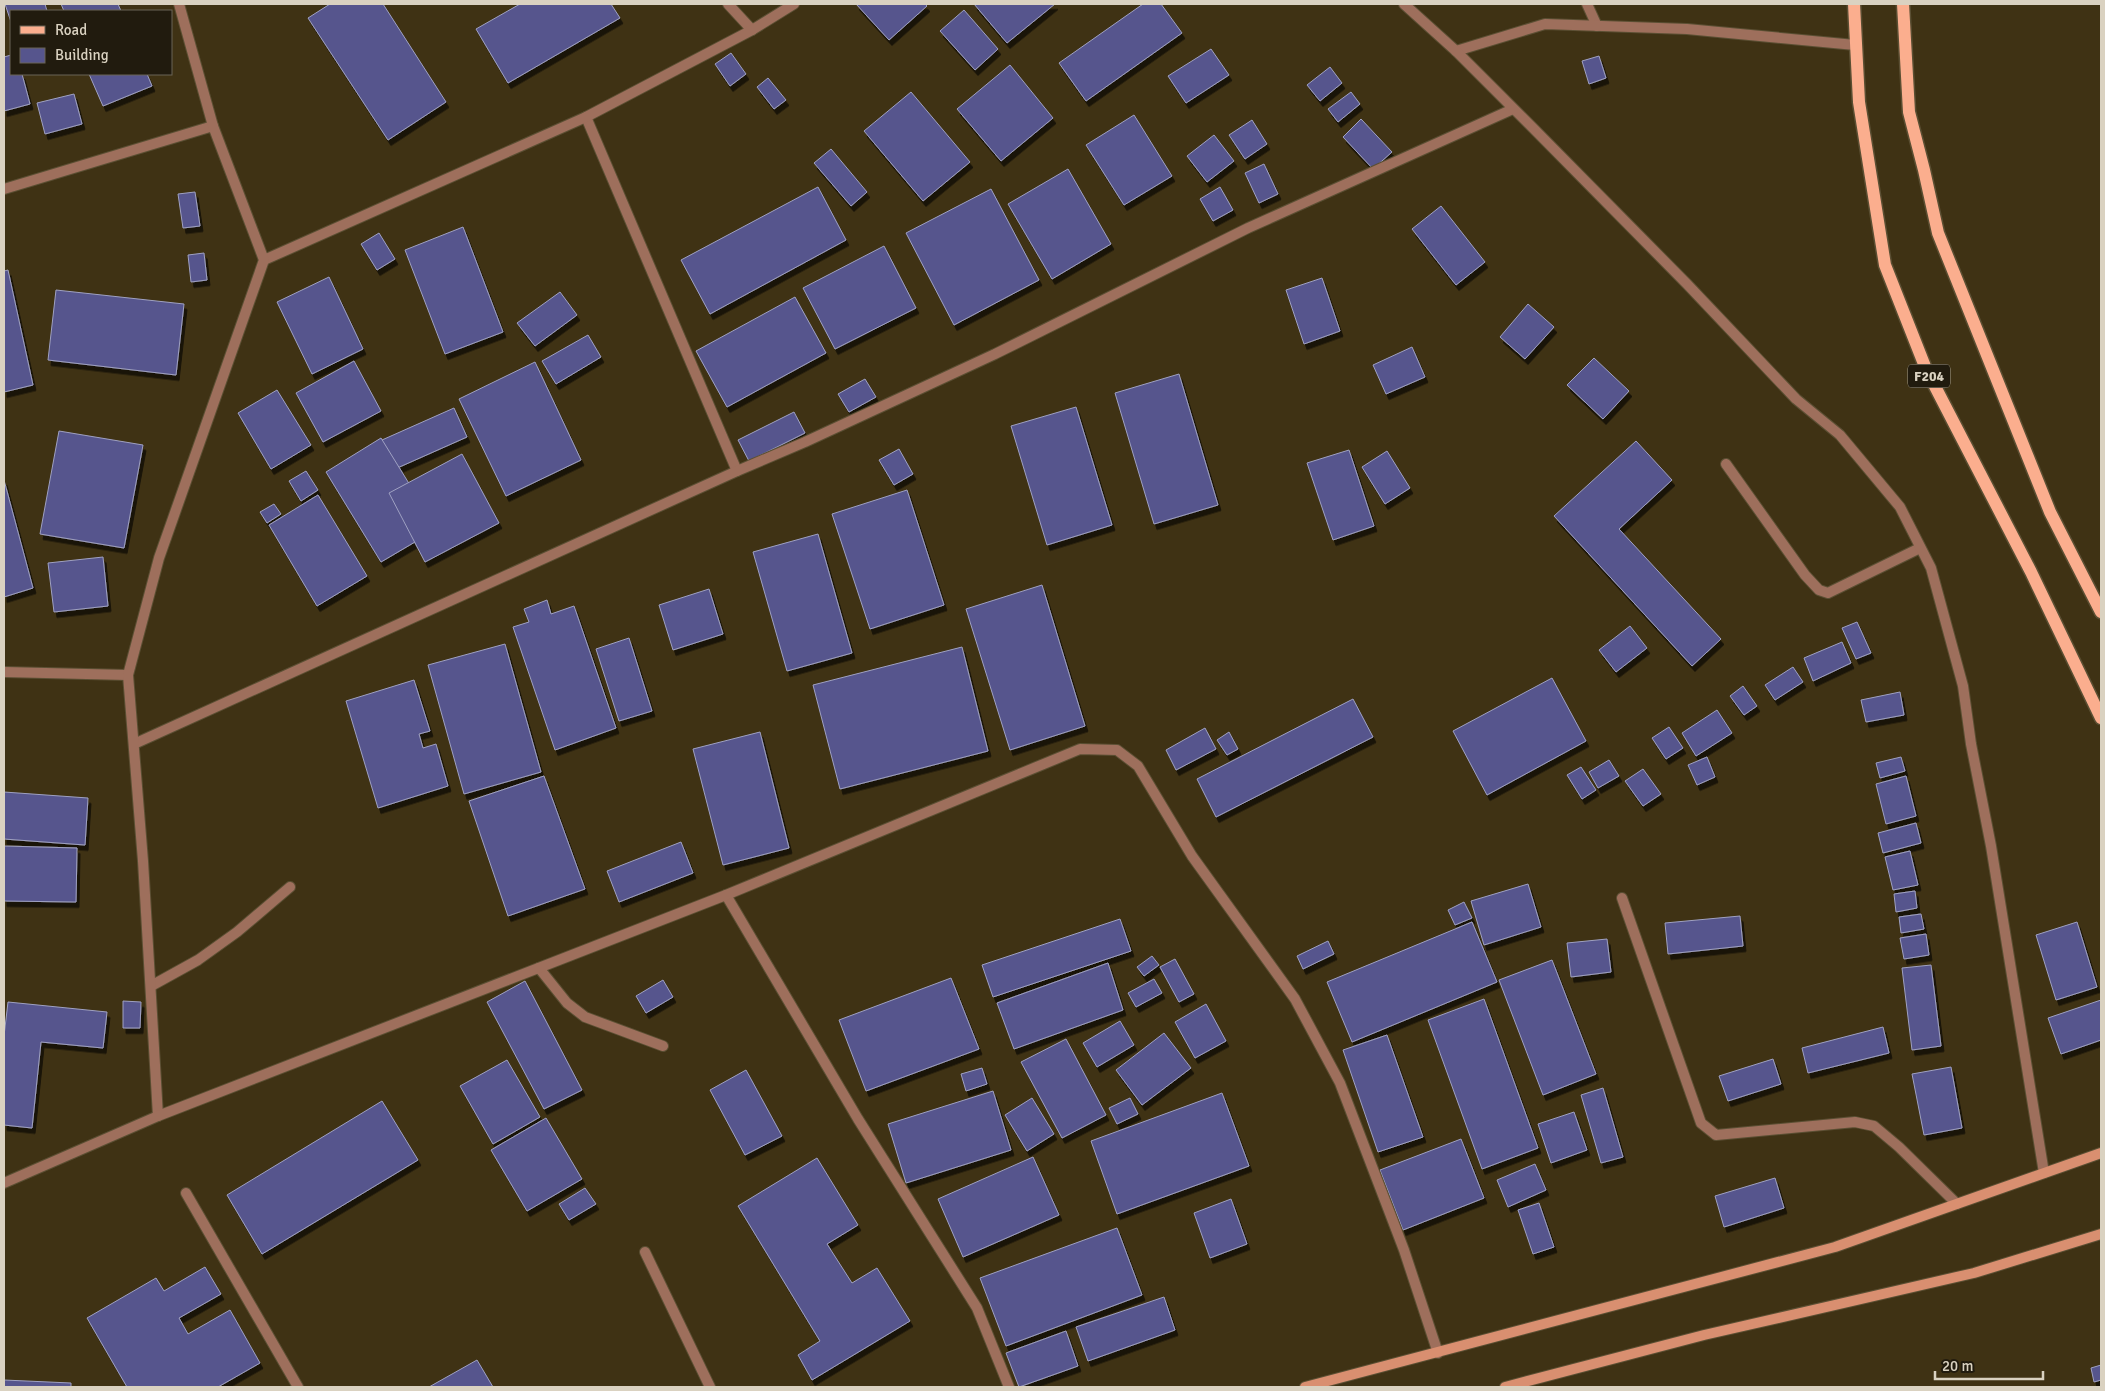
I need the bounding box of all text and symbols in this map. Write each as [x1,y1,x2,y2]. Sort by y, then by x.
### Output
legend [10,10,172,75]
text: Road [55,21,87,39]
text: Building [55,46,109,64]
road number: F204 [1908,364,1950,388]
scale bar [1935,1348,2042,1380]
text: 20 m [1942,1357,1973,1375]

